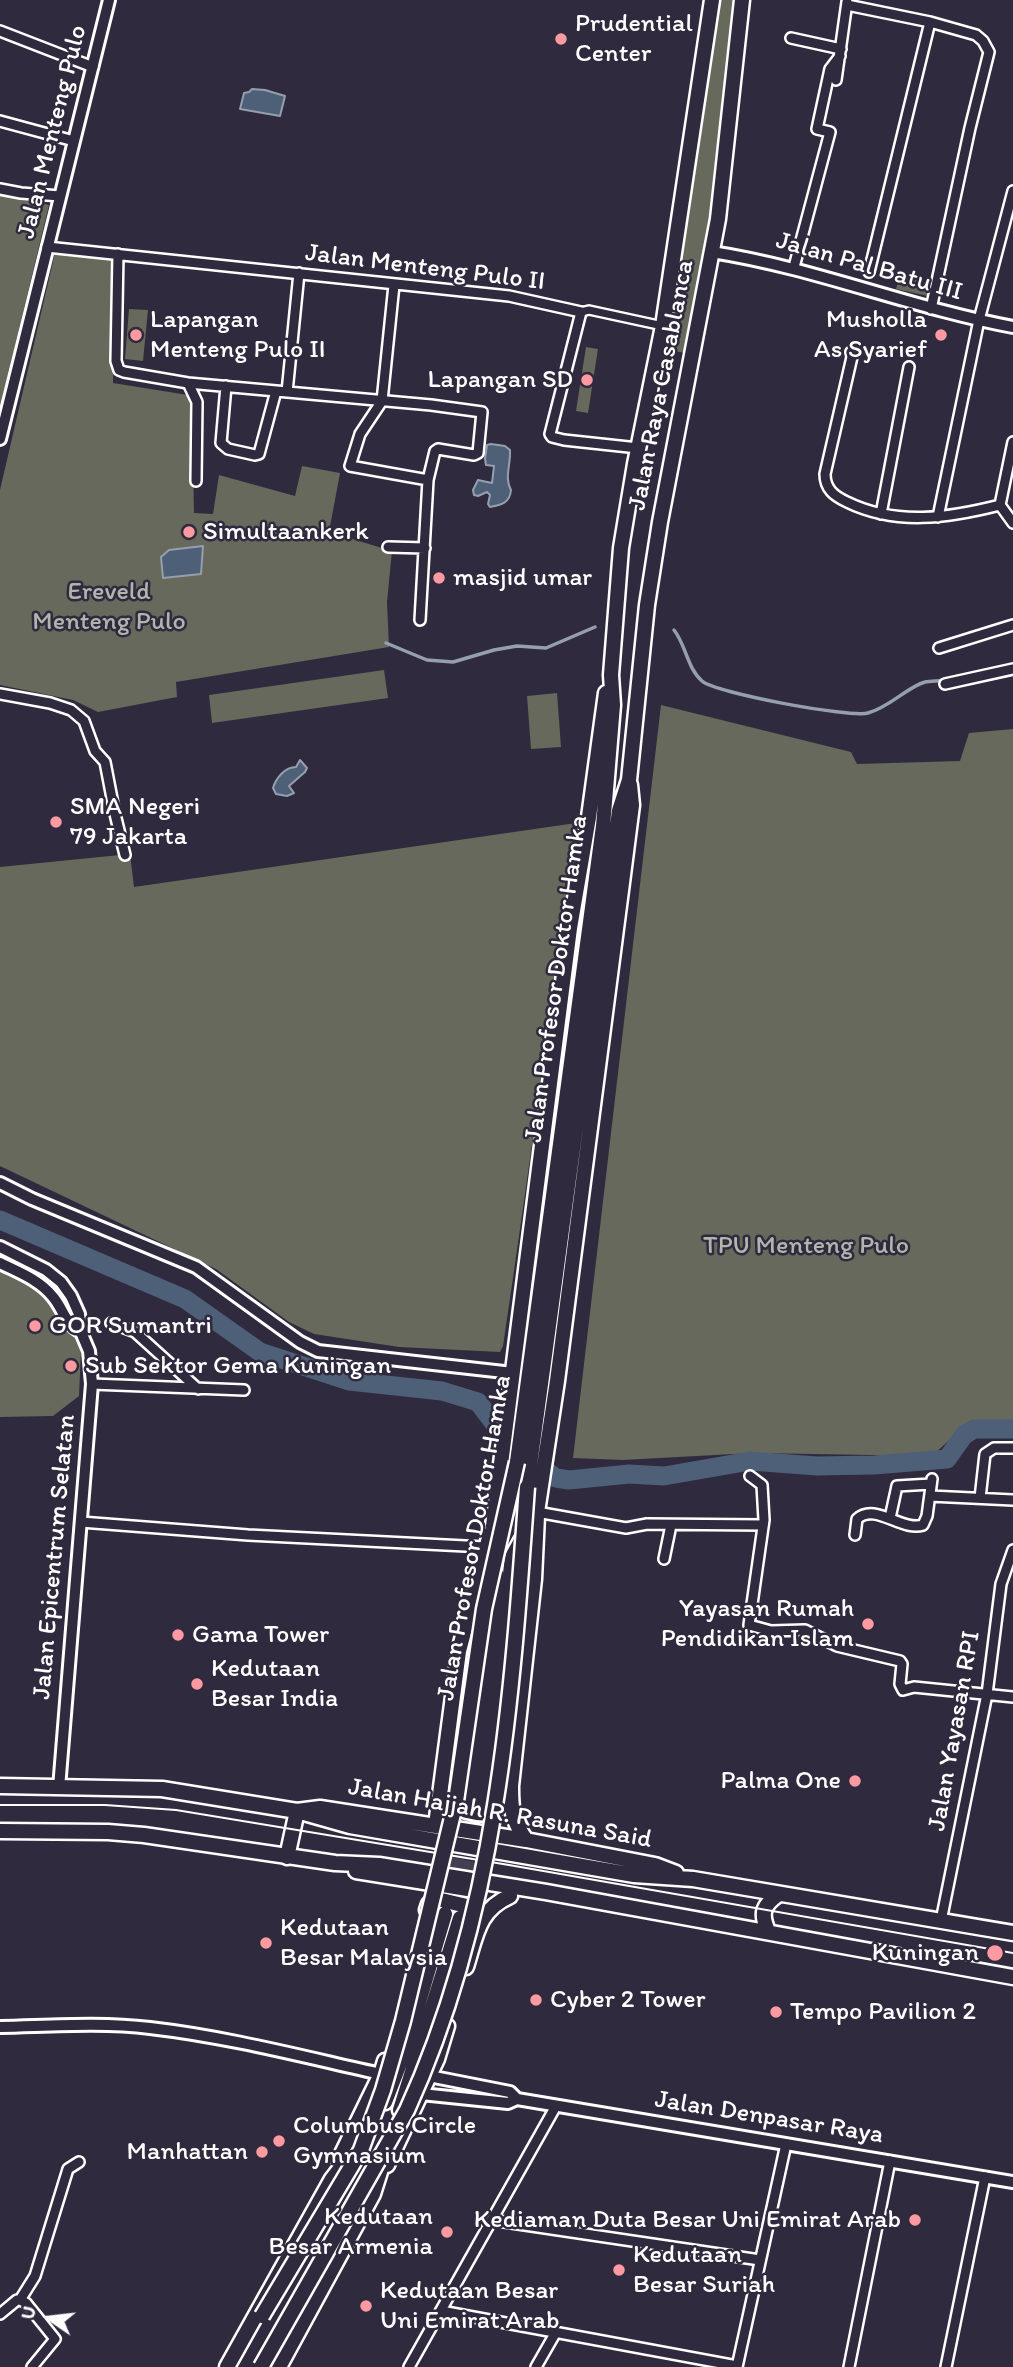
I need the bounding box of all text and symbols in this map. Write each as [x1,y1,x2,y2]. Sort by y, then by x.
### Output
place label: Prudential Center [575,8,693,70]
street label: Jalan Menteng Pulo [11,22,95,242]
marker: Prudential Center [553,31,569,47]
street label: Jalan Pal Batu III [772,225,966,309]
street label: Jalan Menteng Pulo II [303,238,547,298]
street label: Jalan Raya Casablanca [622,257,702,513]
place label: Lapangan Menteng Pulo II [150,304,326,366]
place label: Musholla As Syarief [814,304,927,366]
marker: Lapangan Menteng Pulo II [128,327,144,343]
marker: Musholla As Syarief [933,327,949,343]
place label: Lapangan SD [427,364,573,396]
marker: Lapangan SD [579,372,595,388]
place label: Simultaankerk [203,516,369,548]
marker: Simultaankerk [181,524,197,540]
place label: masjid umar [453,562,592,594]
marker: masjid umar [431,570,447,586]
park label: Ereveld Menteng Pulo [32,576,186,638]
place label: SMA Negeri 79 Jakarta [70,791,200,852]
marker: SMA Negeri 79 Jakarta [48,814,64,830]
street label: Jalan Profesor Doktor Hamka [519,814,595,1144]
park label: TPU Menteng Pulo [703,1230,909,1262]
place label: GOR Sumantri [49,1310,212,1342]
marker: GOR Sumantri [27,1318,43,1334]
place label: Sub Sektor Gema Kuningan [85,1350,391,1382]
marker: Sub Sektor Gema Kuningan [63,1358,79,1374]
street label: Jalan Profesor Doktor Hamka [431,1373,519,1703]
street label: Jalan Epicentrum Selatan [27,1413,83,1701]
place label: Yayasan Rumah Pendidikan Islam [661,1593,854,1654]
marker: Yayasan Rumah Pendidikan Islam [860,1616,876,1632]
place label: Gama Tower [192,1619,329,1651]
marker: Gama Tower [170,1627,186,1643]
street label: Jalan Yayasan RPI [922,1628,988,1834]
place label: Kedutaan Besar India [211,1653,338,1714]
marker: Kedutaan Besar India [189,1676,205,1692]
place label: Palma One [721,1765,841,1797]
street label: Jalan Hajjah R. Rasuna Said [346,1772,654,1856]
marker: Palma One [847,1773,863,1789]
place label: Kedutaan Besar Malaysia [280,1912,447,1974]
marker: Kedutaan Besar Malaysia [258,1935,274,1951]
place label: Kuningan [872,1937,979,1969]
marker: Kuningan [985,1943,1005,1963]
place label: Cyber 2 Tower [550,1984,705,2016]
marker: Cyber 2 Tower [528,1992,544,2008]
place label: Tempo Pavilion 2 [790,1996,976,2028]
marker: Tempo Pavilion 2 [768,2004,784,2020]
street label: Jalan Denpasar Raya [653,2085,885,2151]
place label: Columbus Circle Gymnasium [293,2110,476,2172]
marker: Columbus Circle Gymnasium [271,2133,287,2149]
place label: Manhattan [127,2136,248,2168]
marker: Manhattan [254,2144,270,2160]
place label: Kedutaan Besar Armenia [269,2201,433,2262]
place label: Kediaman Duta Besar Uni Emirat Arab [474,2204,901,2236]
marker: Kediaman Duta Besar Uni Emirat Arab [907,2212,923,2228]
marker: Kedutaan Besar Armenia [439,2224,455,2240]
place label: Kedutaan Besar Suriah [633,2239,775,2300]
marker: Kedutaan Besar Suriah [611,2262,627,2278]
place label: Kedutaan Besar Uni Emirat Arab [380,2275,560,2336]
north arrow [14,2283,84,2353]
marker: Kedutaan Besar Uni Emirat Arab [358,2298,374,2314]
text: U [15,2304,41,2322]

